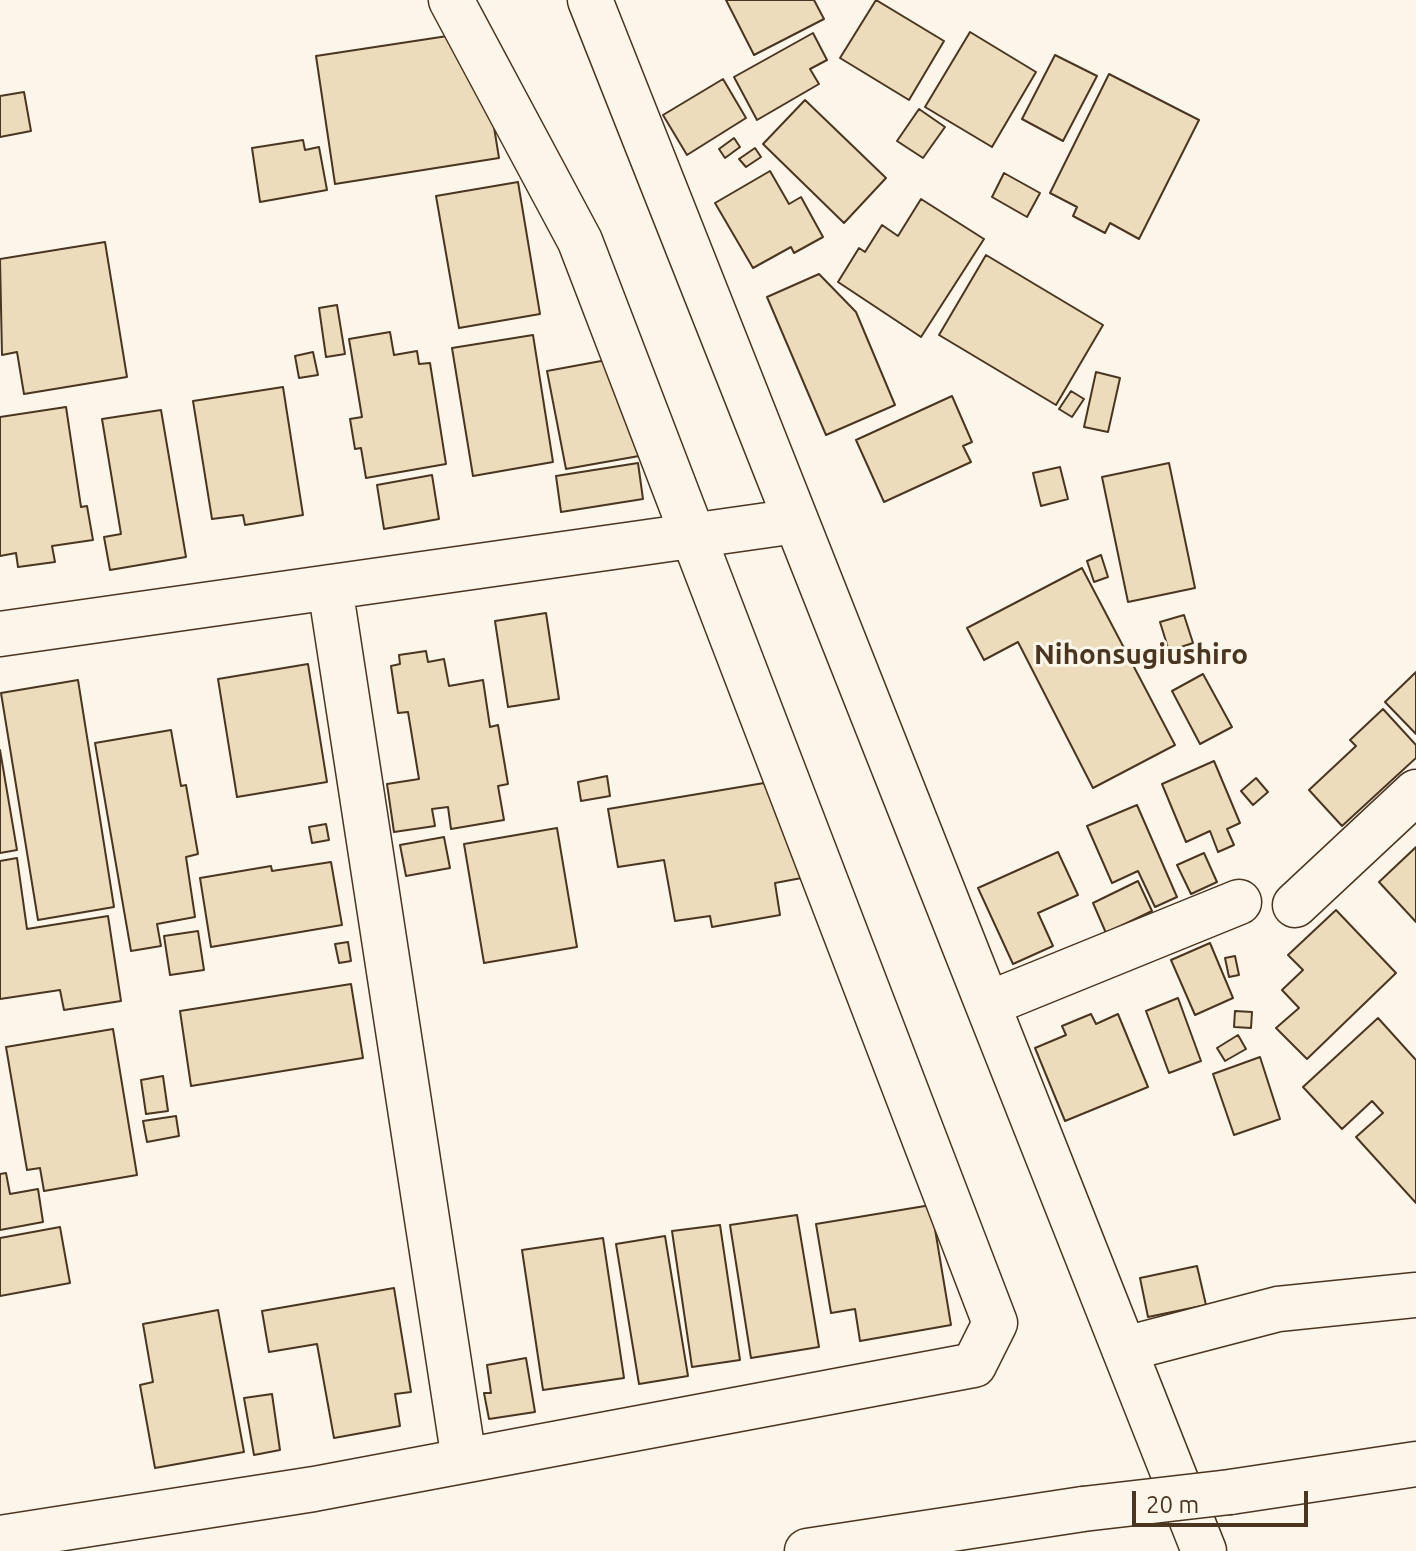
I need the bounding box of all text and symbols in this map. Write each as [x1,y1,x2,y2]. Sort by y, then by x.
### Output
district label: Nihonsugiushiro [1034,638,1248,672]
scale bar [1136,1475,1312,1525]
text: 20 m [1146,1491,1199,1518]

